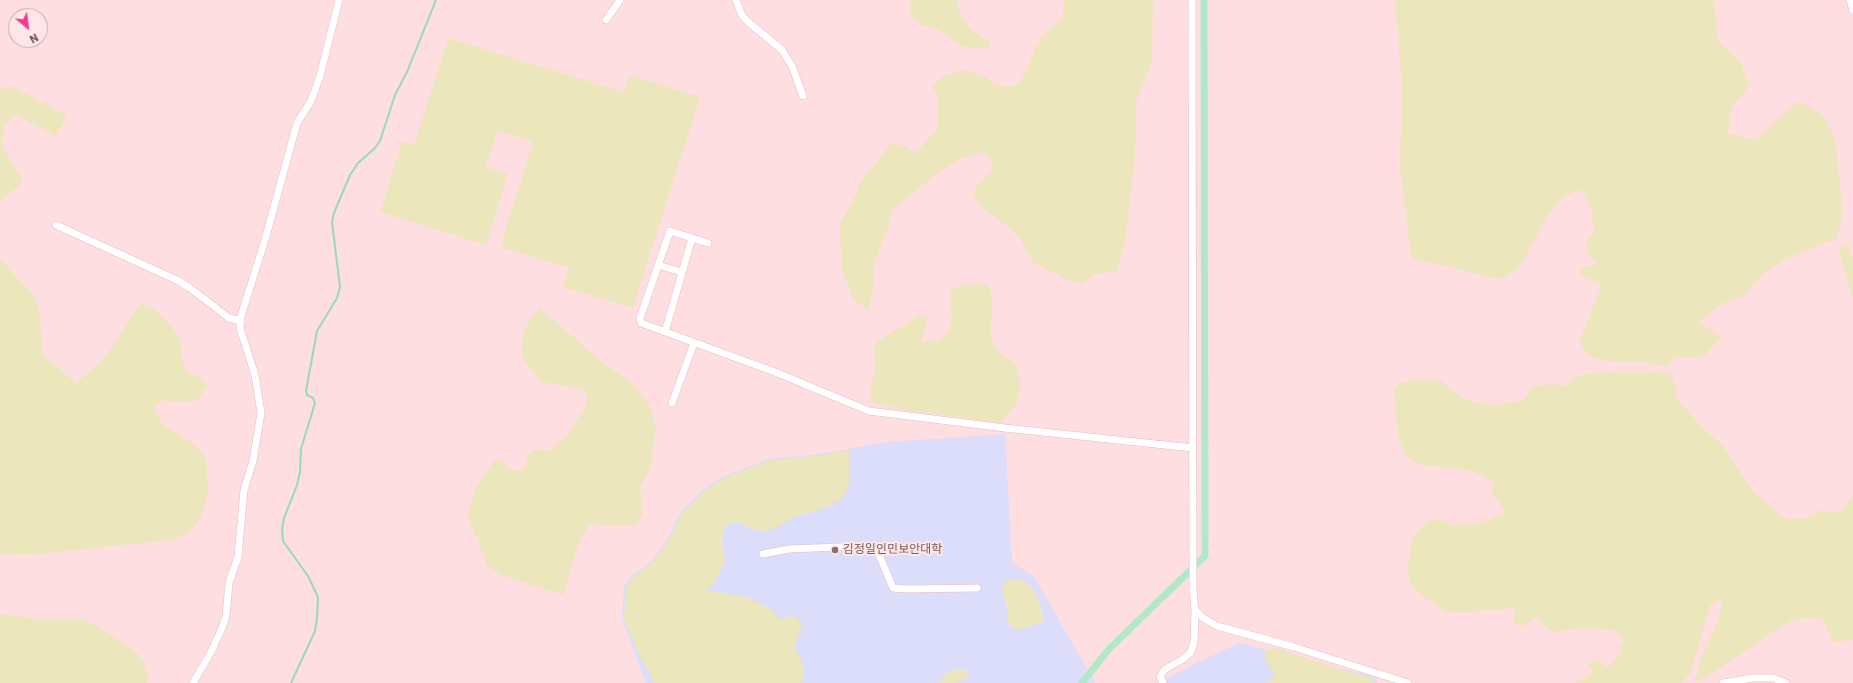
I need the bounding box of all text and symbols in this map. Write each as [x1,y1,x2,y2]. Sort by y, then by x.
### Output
north arrow [8,8,48,48]
text: N [27,30,40,46]
place label: 김정일인민보안대학 [843,543,942,557]
marker: 김정일인민보안대학 [830,545,840,555]

